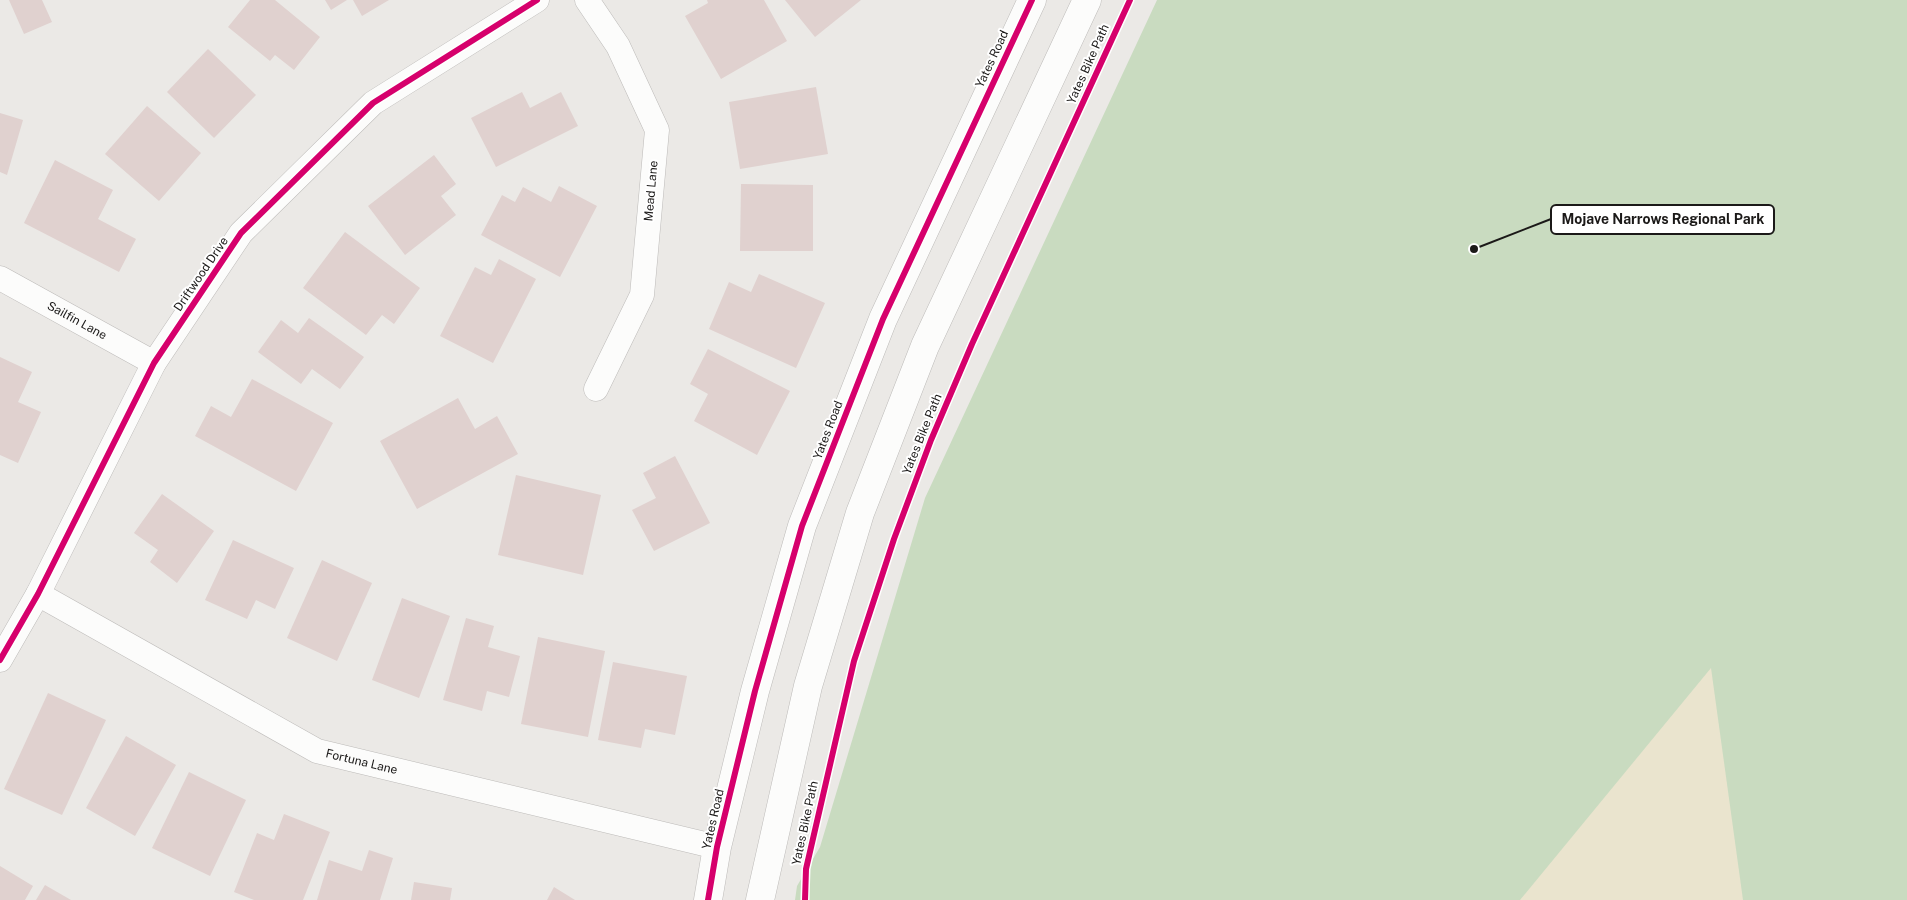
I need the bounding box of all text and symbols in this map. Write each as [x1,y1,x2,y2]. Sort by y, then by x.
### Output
street label: Yates Bike Path [1064,22,1112,106]
street label: Yates Road [973,28,1011,90]
street label: Mead Lane [641,160,661,222]
callout: Mojave Narrows Regional Park [1551,205,1774,234]
text: Mojave Narrows Regional Park [1562,211,1764,227]
street label: Driftwood Drive [171,234,231,314]
street label: Sailfin Lane [45,299,109,343]
street label: Yates Bike Path [899,392,945,476]
street label: Yates Road [810,399,846,461]
street label: Fortuna Lane [324,746,399,777]
street label: Yates Bike Path [789,780,821,866]
street label: Yates Road [699,787,727,851]

